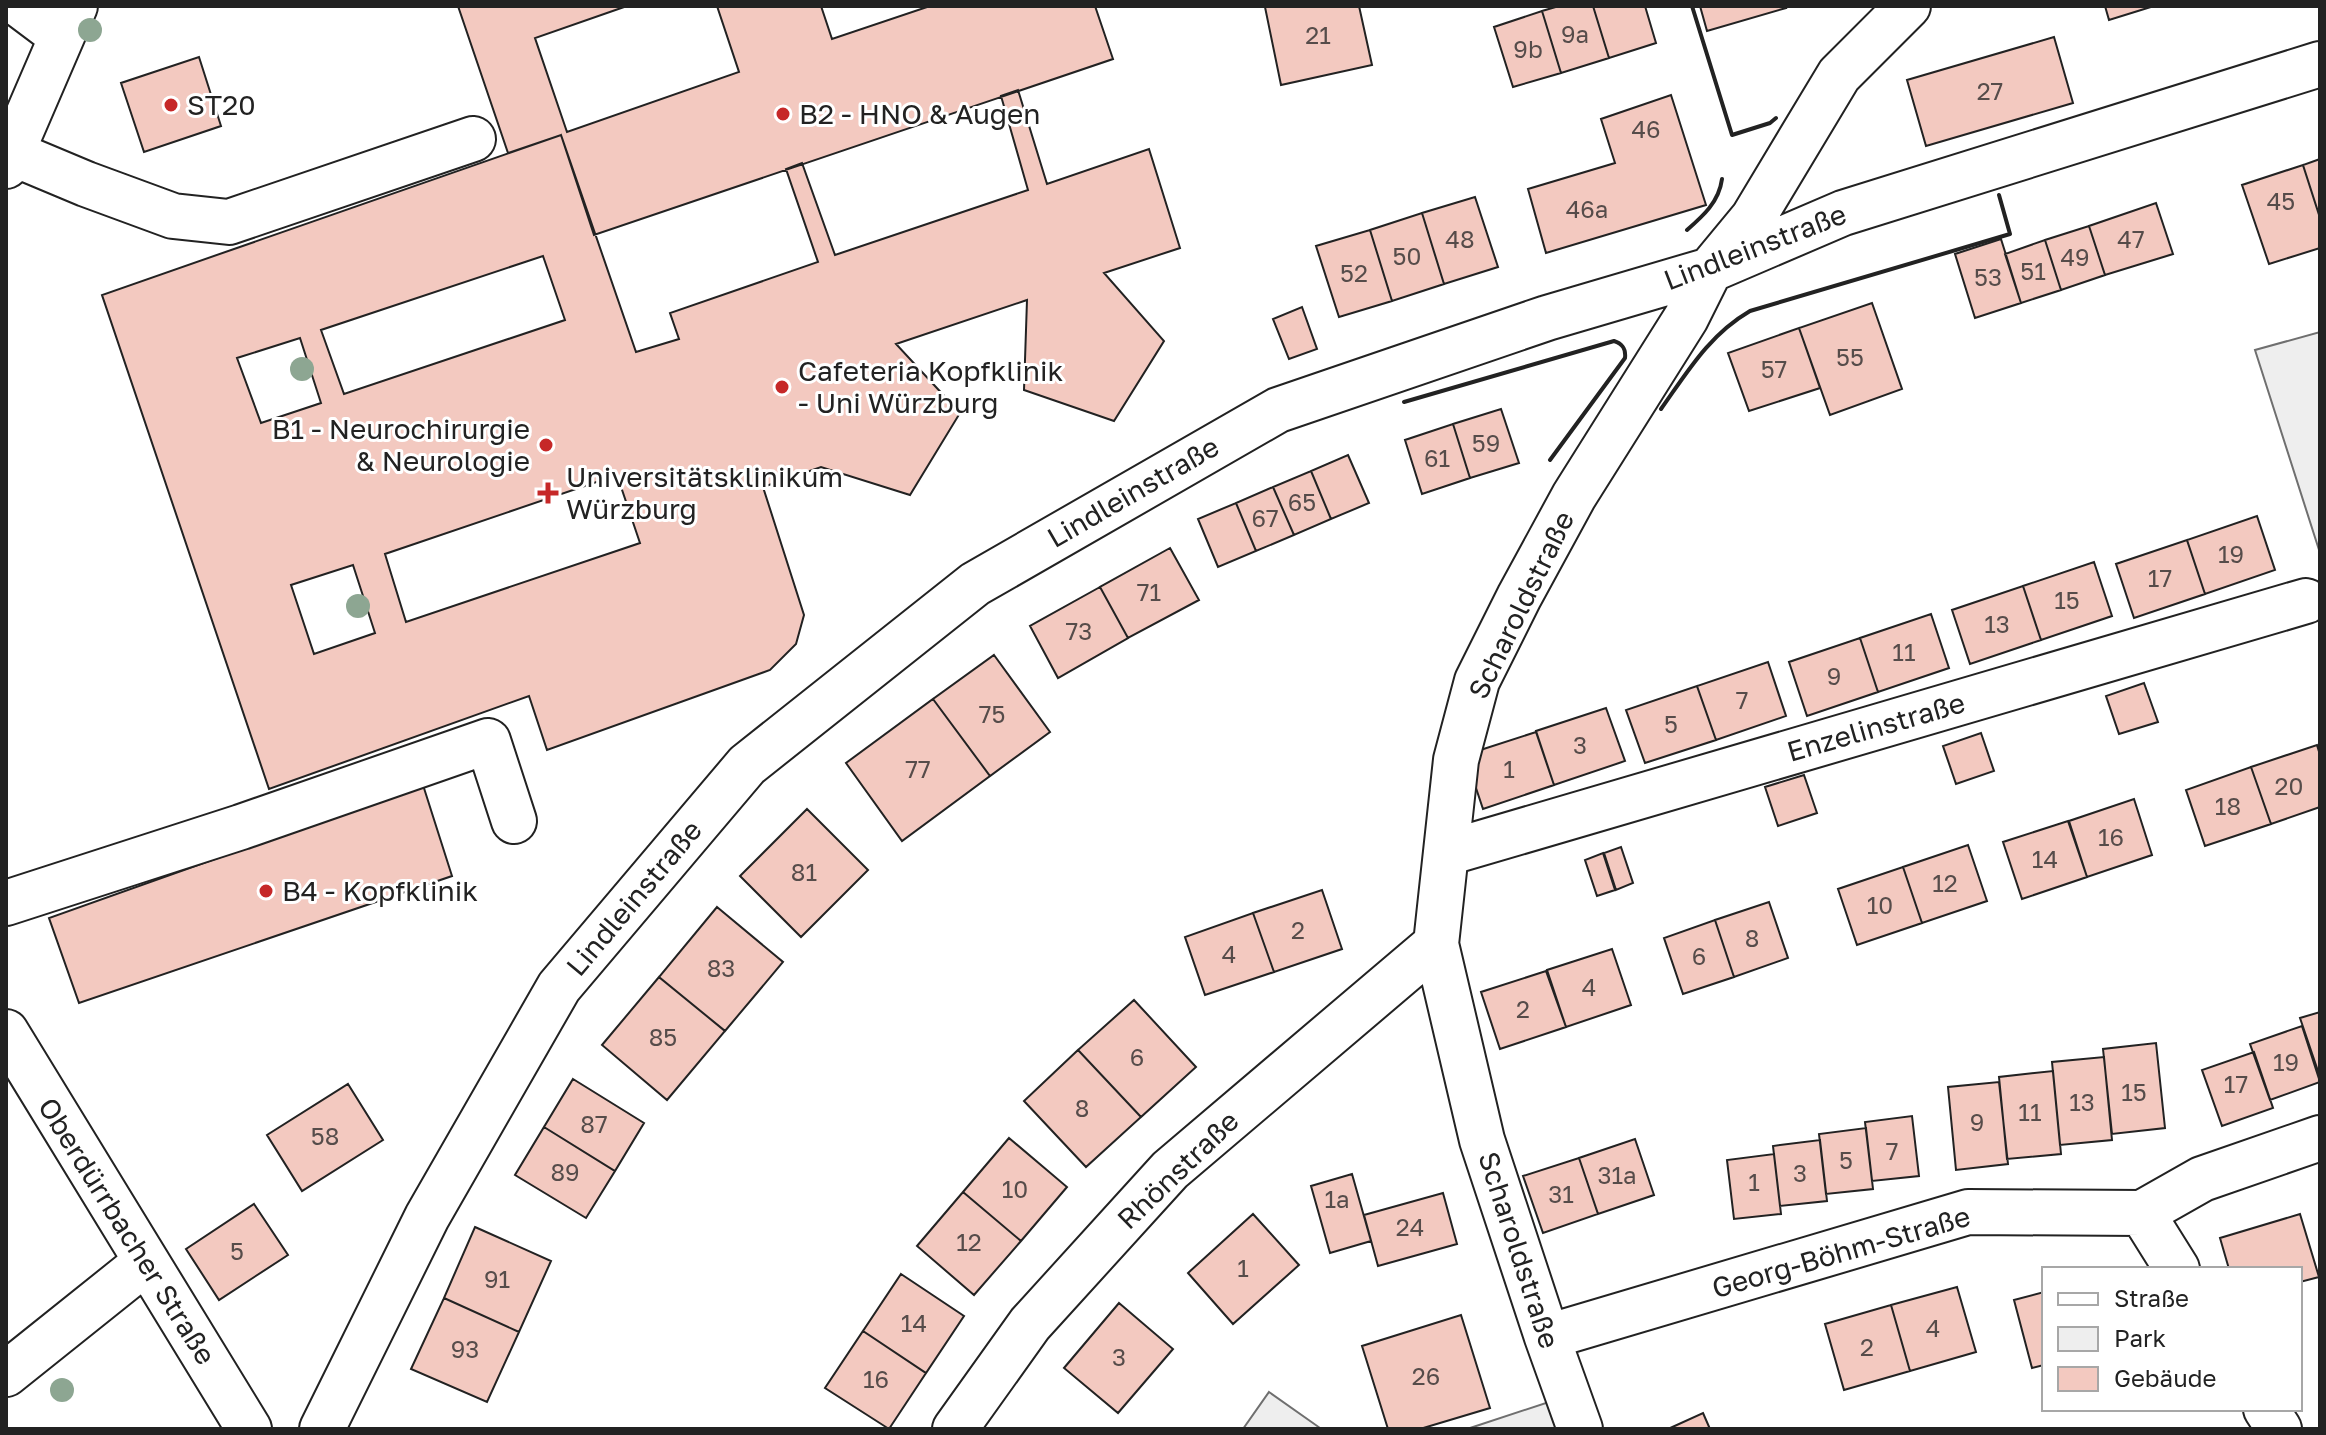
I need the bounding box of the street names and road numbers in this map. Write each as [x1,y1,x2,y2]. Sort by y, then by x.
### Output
street label: Lindleinstraße [1659,197,1851,296]
street label: Lindleinstraße [1041,429,1224,554]
street label: Scharoldstraße [1461,506,1580,704]
street label: Enzelinstraße [1783,685,1969,768]
street label: Lindleinstraße [559,813,708,982]
street label: Oberdürrbacher Straße [32,1091,223,1370]
street label: Rhönstraße [1110,1104,1245,1235]
street label: Scharoldstraße [1472,1147,1567,1352]
street label: Georg-Böhm-Straße [1708,1199,1974,1304]

